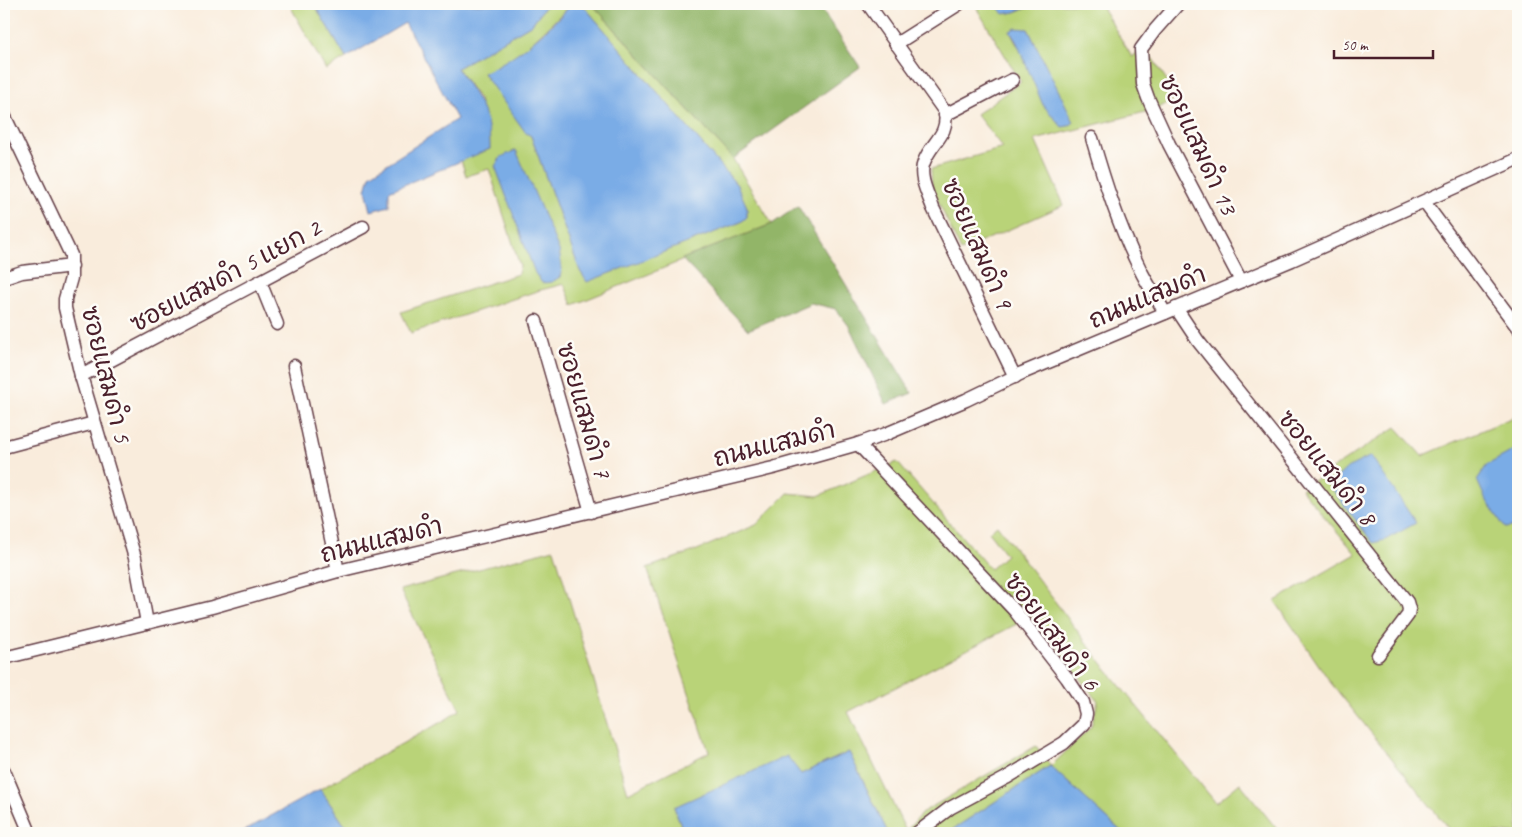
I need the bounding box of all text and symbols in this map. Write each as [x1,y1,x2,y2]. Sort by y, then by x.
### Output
scale bar [1334,28,1433,60]
text: 50 m [1342,36,1369,55]
street label: ซอยแสมดำ 13 [1152,69,1245,221]
street label: ซอยแสมดำ 9 [934,173,1021,315]
street label: ซอยแสมดำ 5 แยก 2 [125,211,328,340]
street label: ถนนแสมดำ [1084,258,1211,336]
street label: ซอยแสมดำ 5 [74,303,139,448]
street label: ซอยแสมดำ 7 [549,339,619,483]
street label: ซอยแสมดำ 8 [1271,403,1385,534]
street label: ถนนแสมดำ [710,413,839,475]
street label: ถนนแสมดำ [317,509,446,571]
street label: ซอยแสมดำ 6 [997,566,1107,698]

